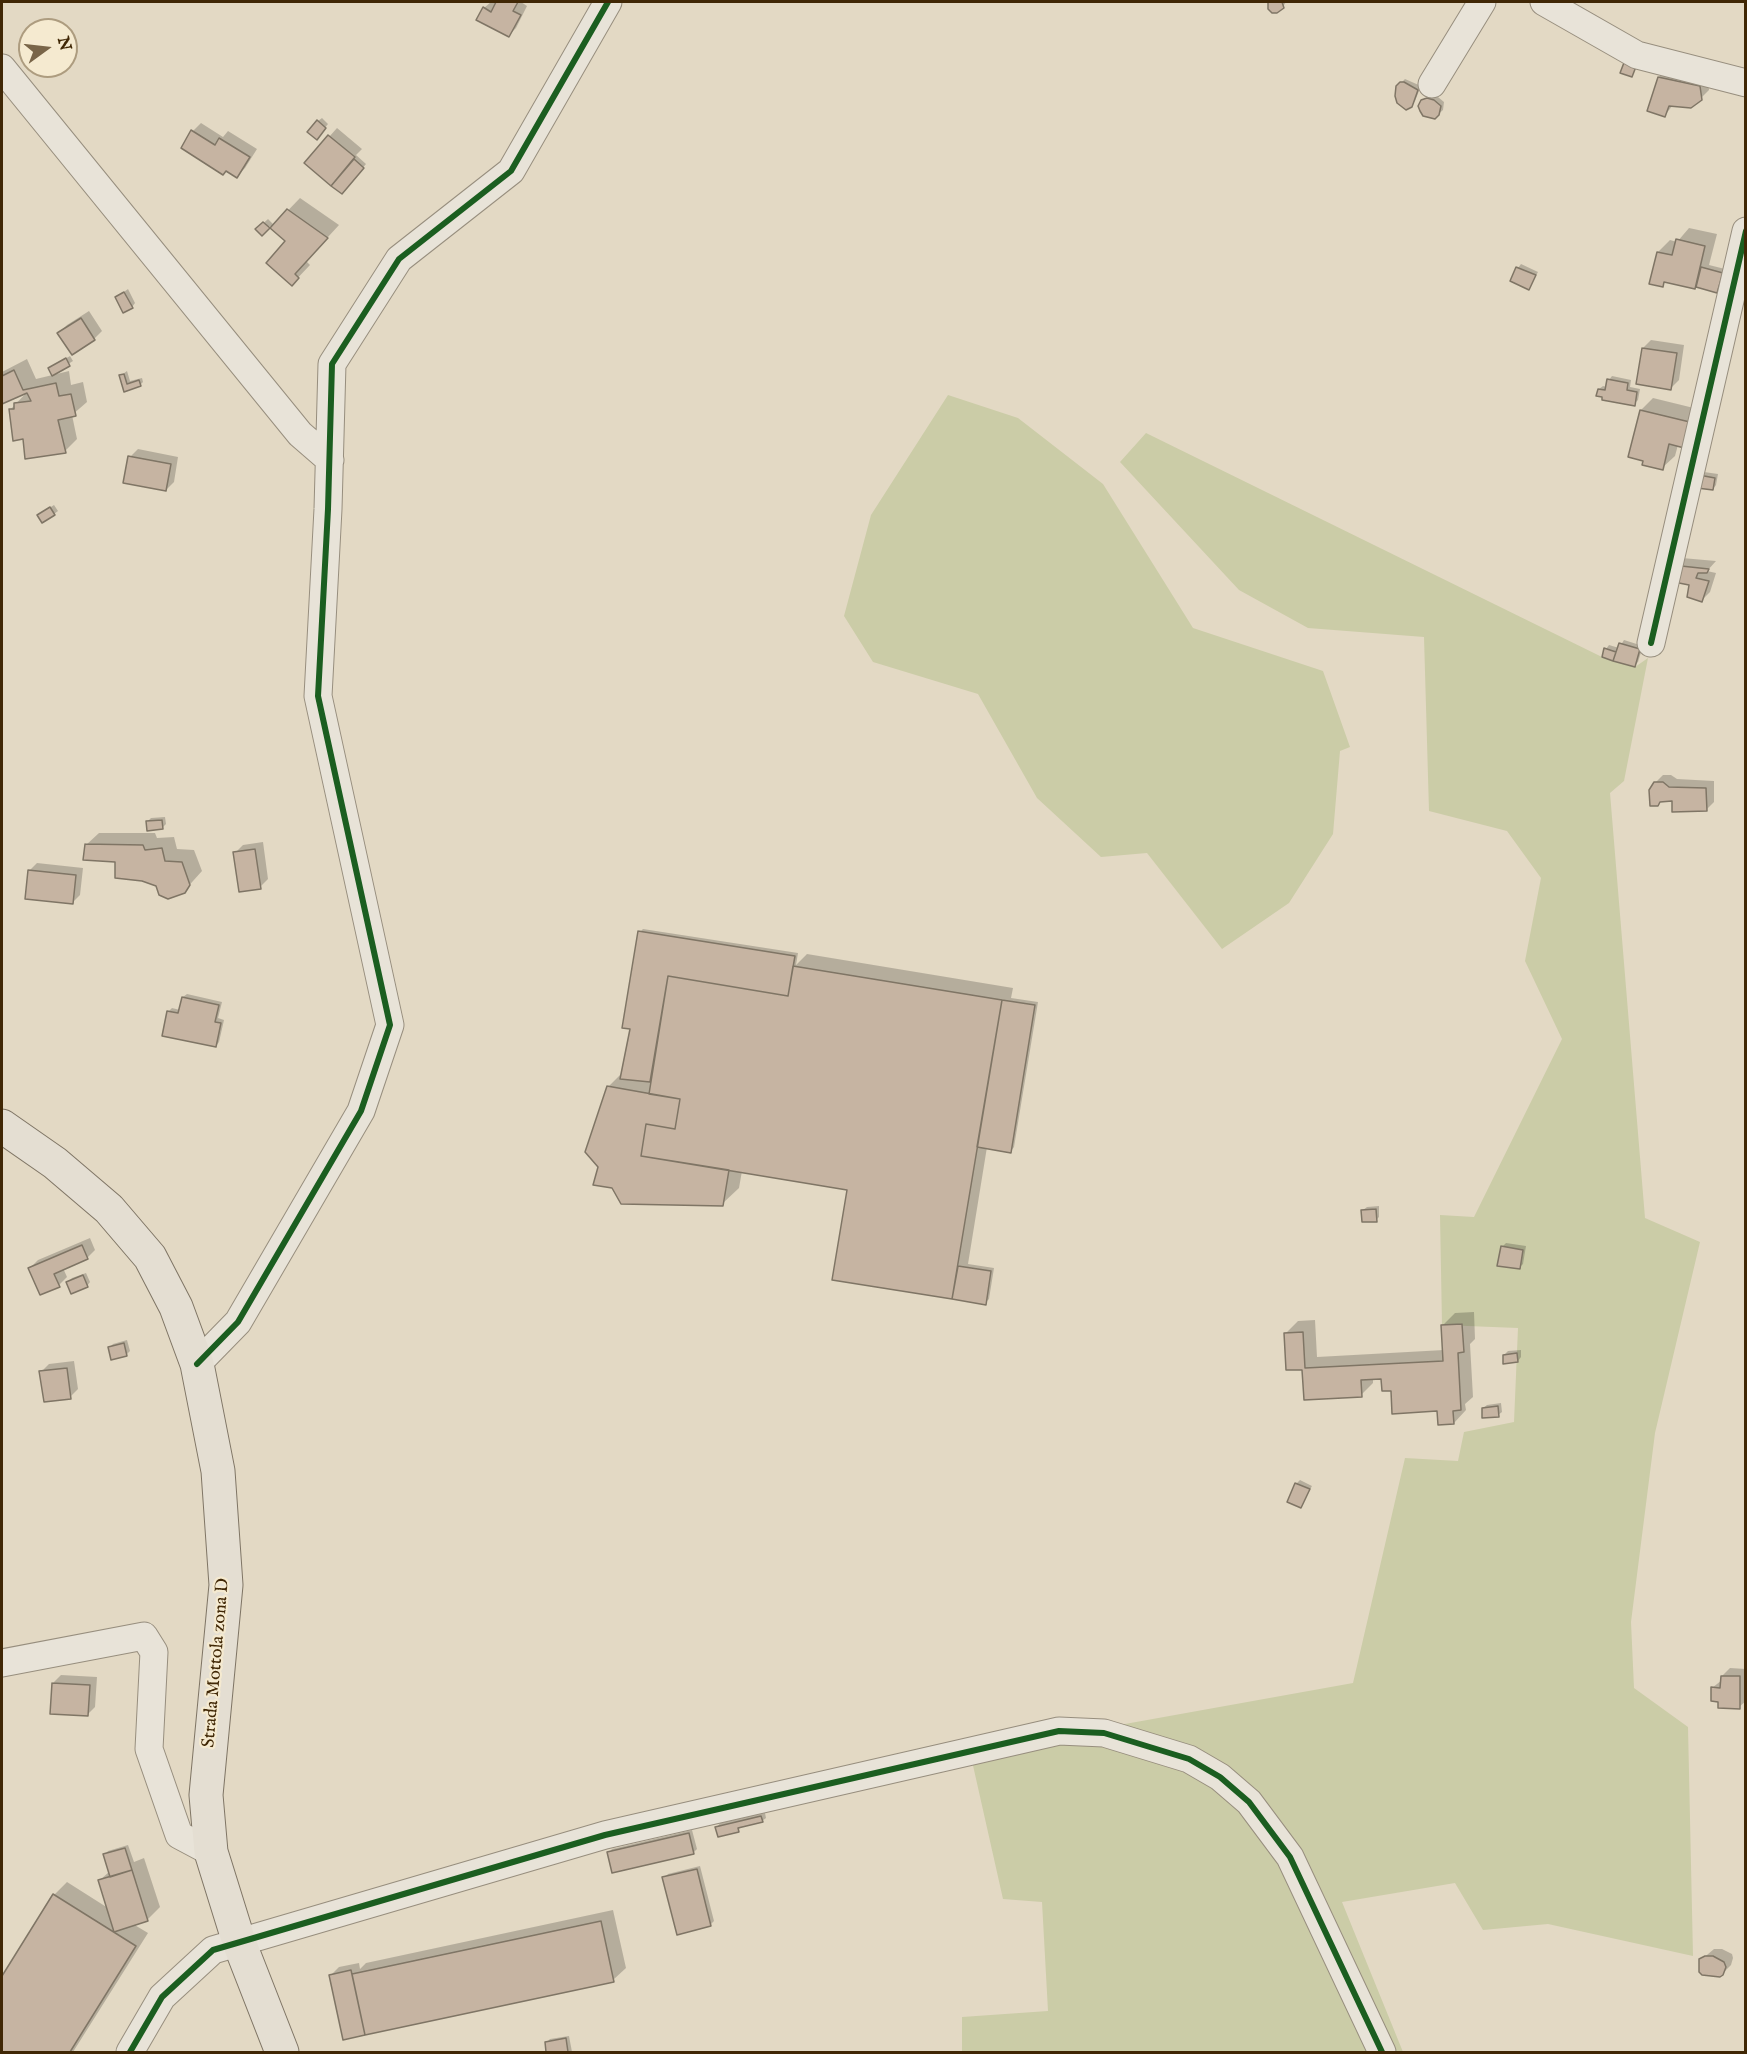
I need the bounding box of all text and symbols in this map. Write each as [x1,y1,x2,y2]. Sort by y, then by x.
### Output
north arrow [18,18,78,78]
text: N [52,35,75,53]
street label: Strada Mottola zona D [199,1577,235,1749]

